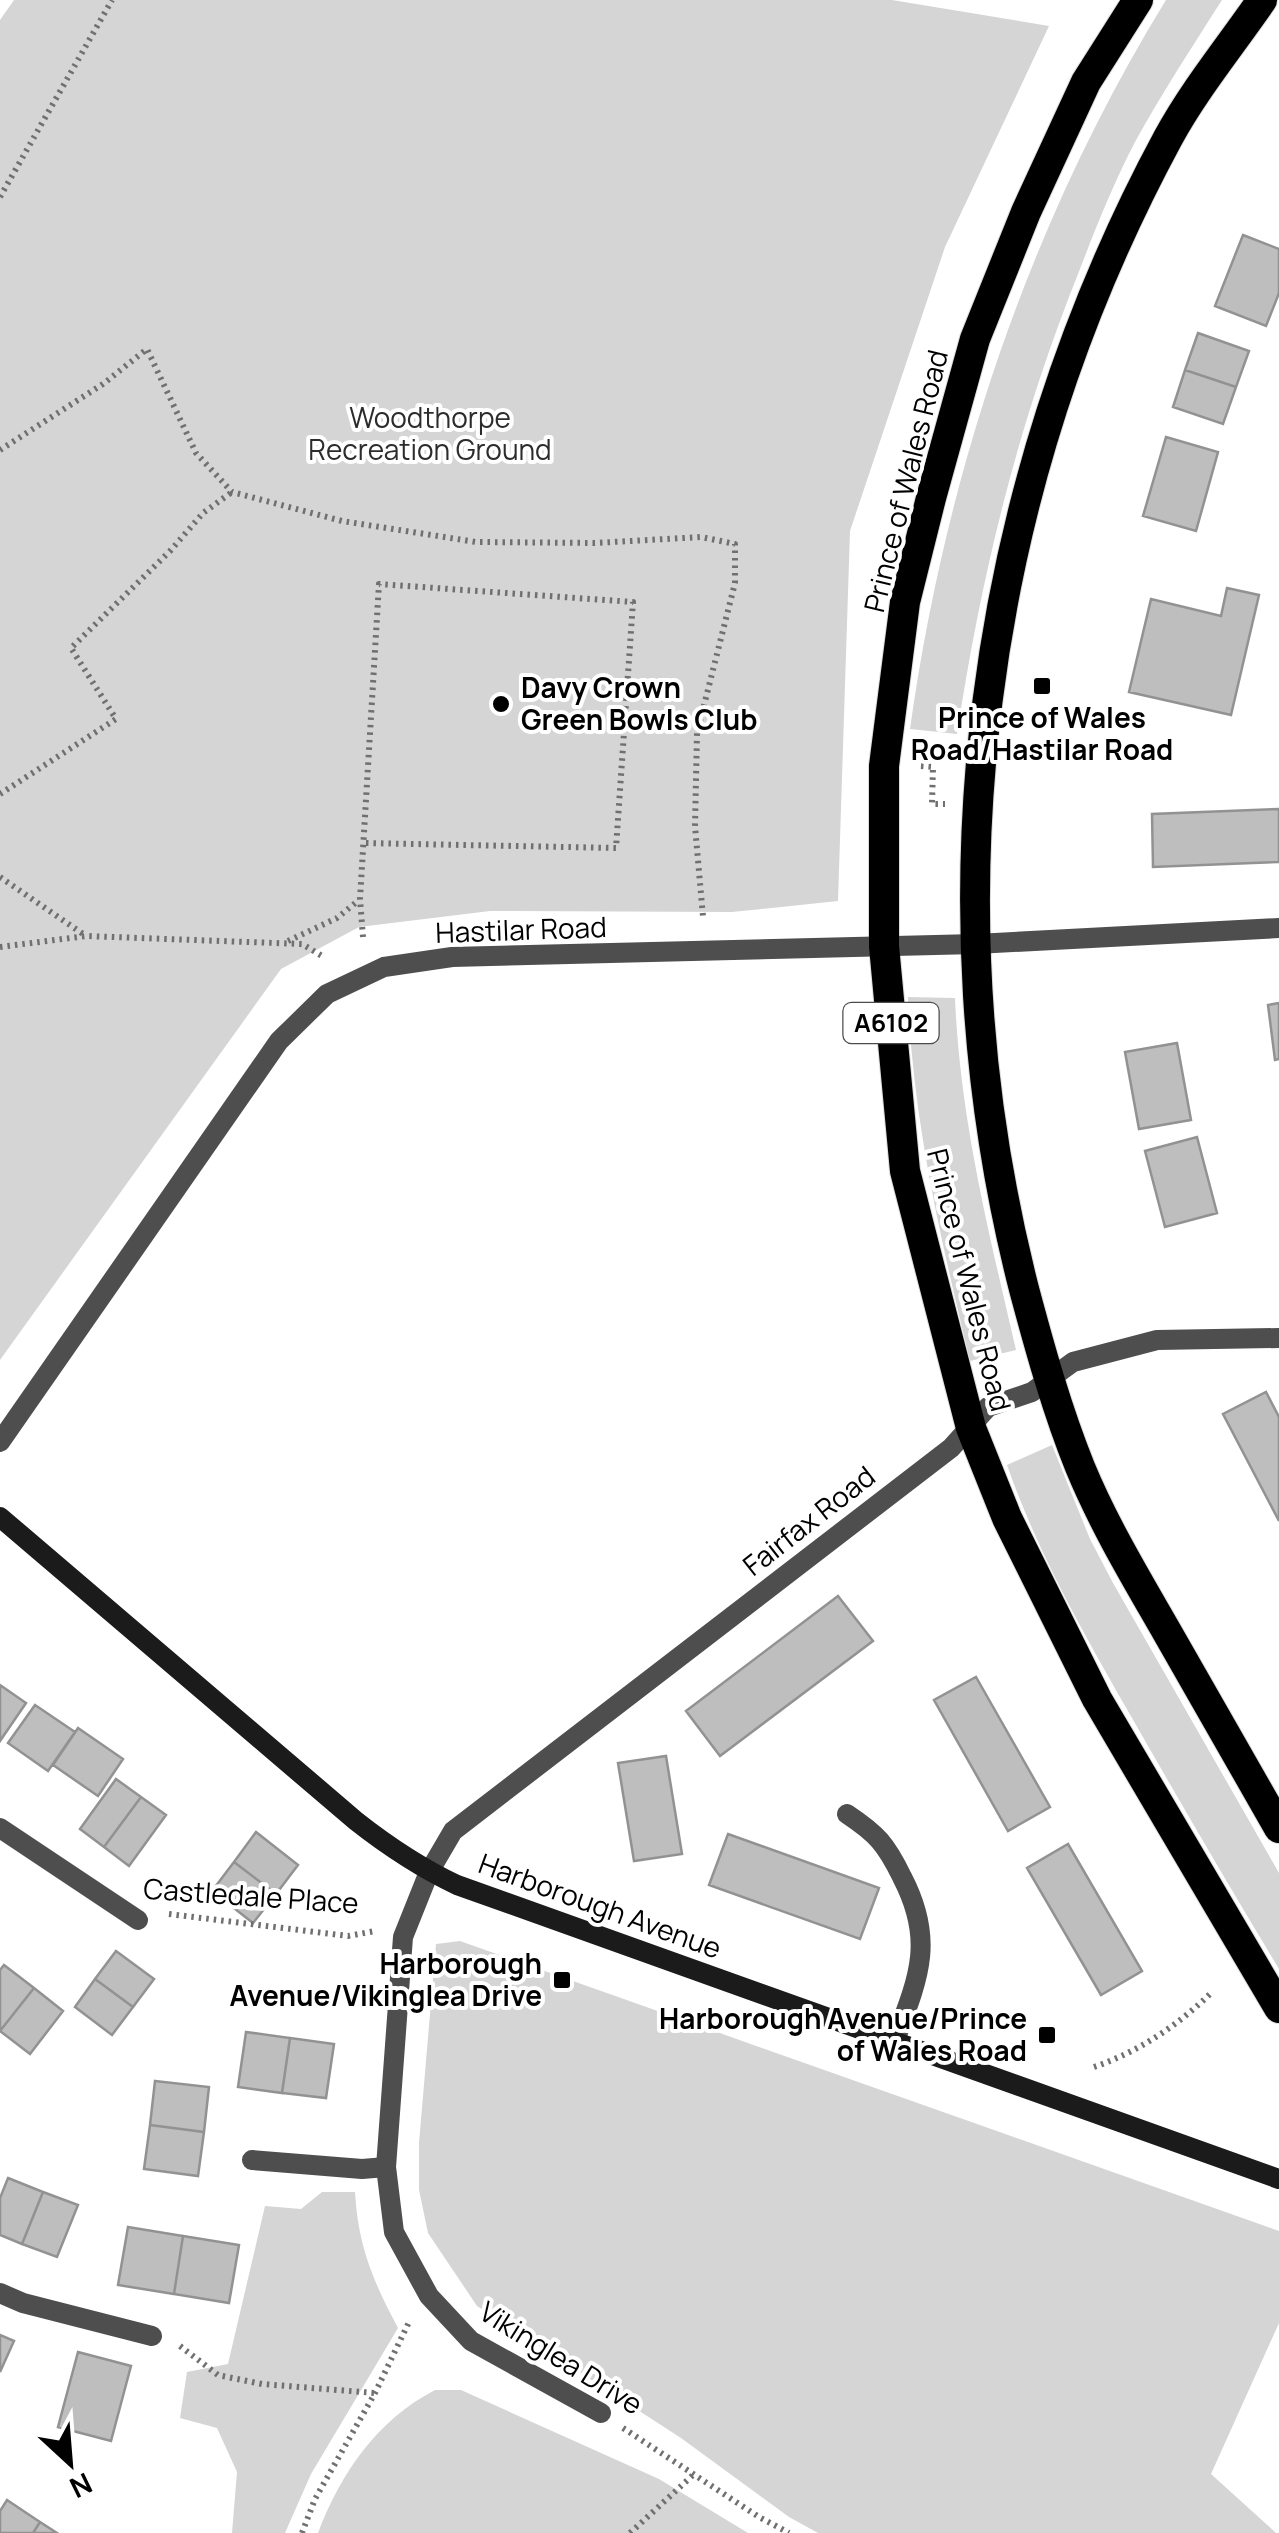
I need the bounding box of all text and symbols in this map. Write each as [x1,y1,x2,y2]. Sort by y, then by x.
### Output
street label: Prince of Wales Road [854,346,956,616]
park label: Woodthorpe Recreation Ground [308,398,552,468]
place label: Davy Crown Green Bowls Club [521,668,758,738]
marker: Prince of Wales Road/Hastilar Road [1031,675,1053,697]
marker: Davy Crown Green Bowls Club [490,693,512,715]
place label: Prince of Wales Road/Hastilar Road [911,698,1173,768]
street label: Hastilar Road [435,907,607,951]
road number: A6102 [844,1003,938,1043]
street label: Prince of Wales Road [919,1145,1021,1415]
street label: Fairfax Road [735,1457,882,1584]
street label: Harborough Avenue [474,1843,727,1967]
street label: Castledale Place [142,1869,360,1921]
place label: Harborough Avenue/Vikinglea Drive [229,1944,542,2014]
marker: Harborough Avenue/Vikinglea Drive [551,1969,573,1991]
place label: Harborough Avenue/Prince of Wales Road [659,1999,1027,2069]
marker: Harborough Avenue/Prince of Wales Road [1036,2024,1058,2046]
street label: Vikinglea Drive [473,2292,650,2422]
north arrow [20,2413,120,2513]
text: N [64,2465,99,2508]

